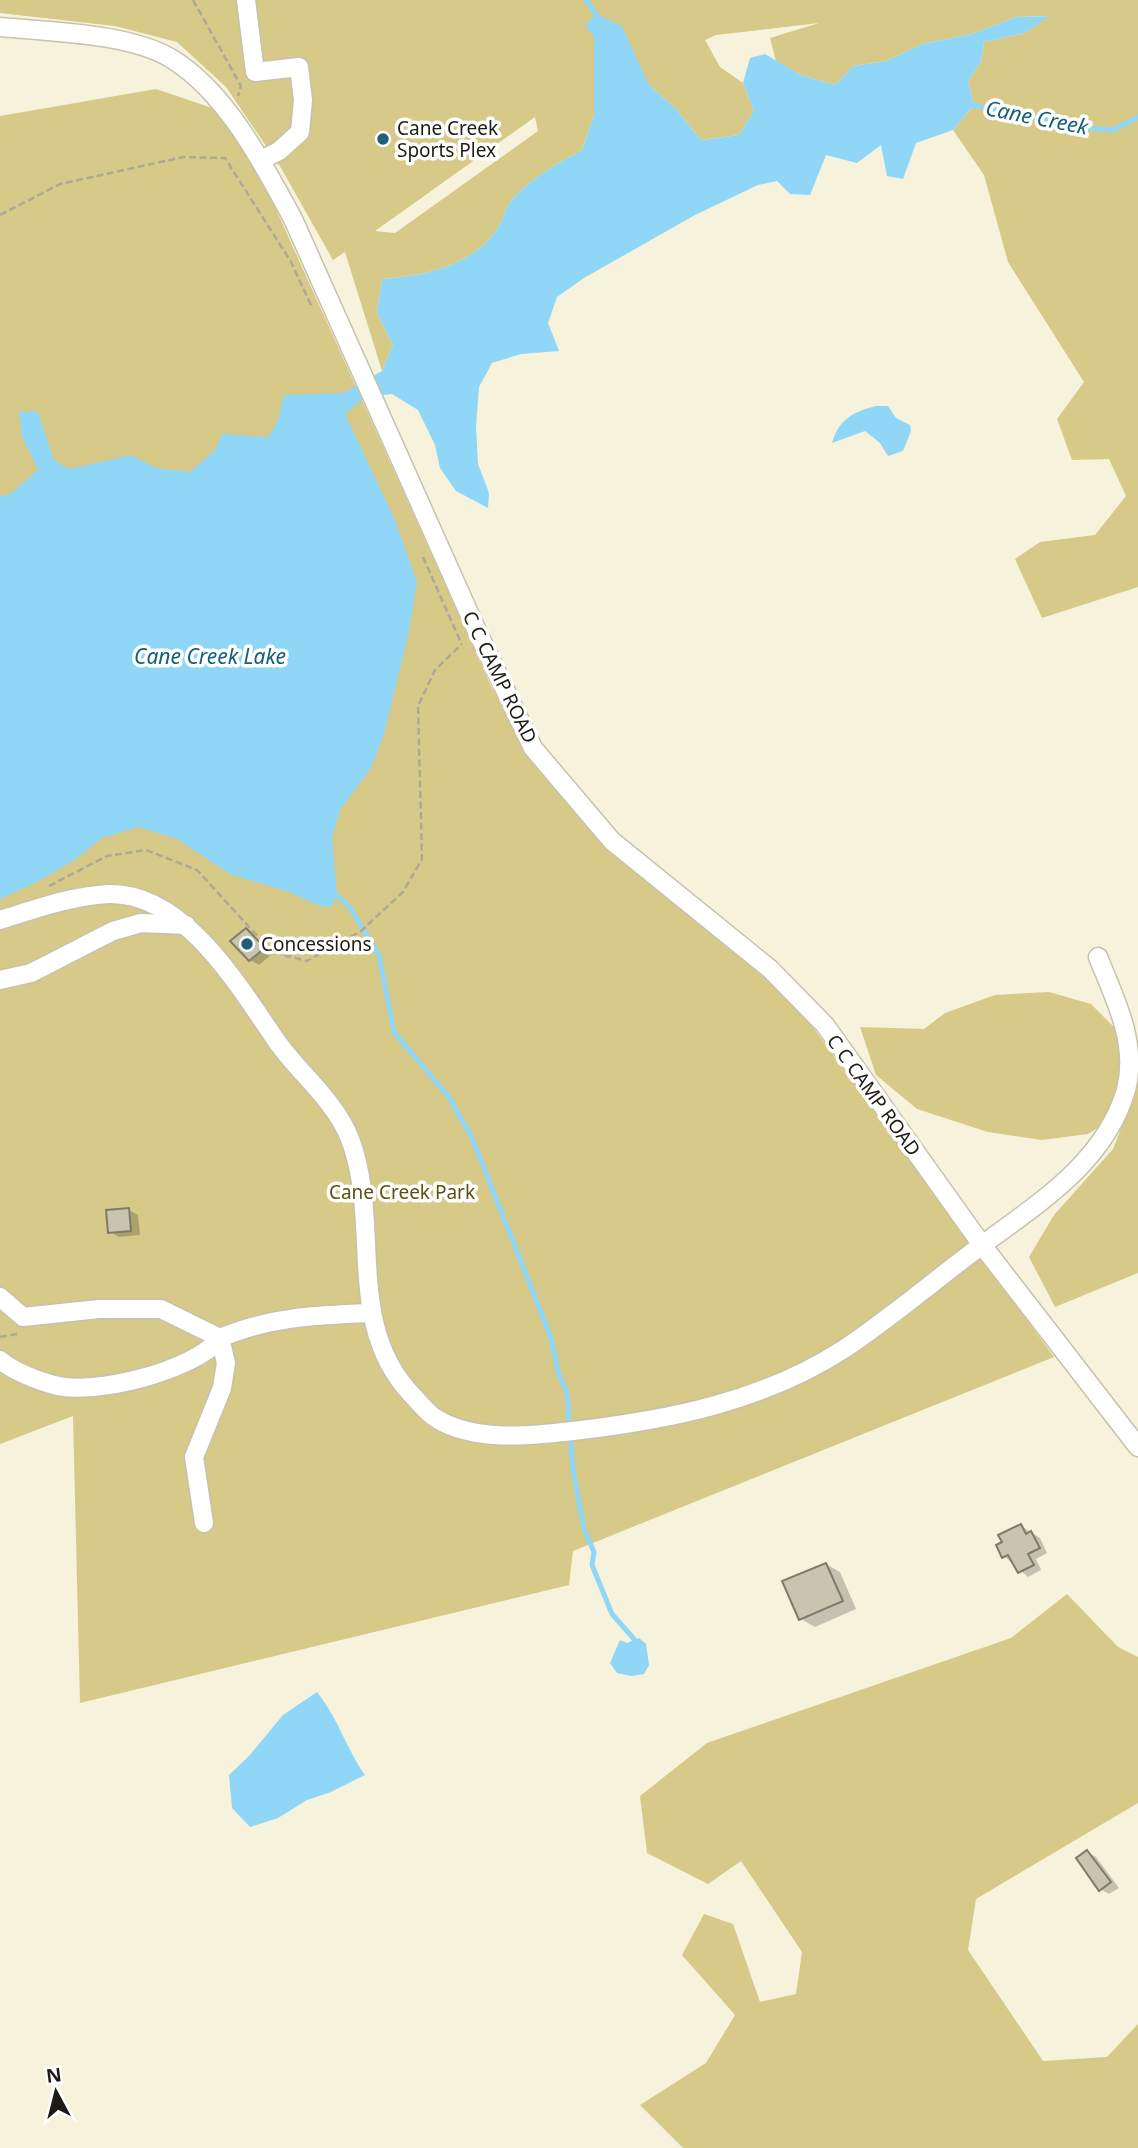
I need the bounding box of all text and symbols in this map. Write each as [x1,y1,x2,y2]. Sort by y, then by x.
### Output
water label: Cane Creek [983,93,1092,141]
place label: Cane Creek Sports Plex [397,115,498,163]
marker: Cane Creek Sports Plex [375,131,391,147]
street label: C C CAMP ROAD [457,607,543,747]
water label: Cane Creek Lake [134,642,286,670]
place label: Concessions [261,931,372,957]
marker: Concessions [239,936,255,952]
street label: C C CAMP ROAD [821,1029,927,1161]
park label: Cane Creek Park [329,1179,475,1205]
north arrow [21,2057,91,2127]
text: N [45,2061,63,2089]

